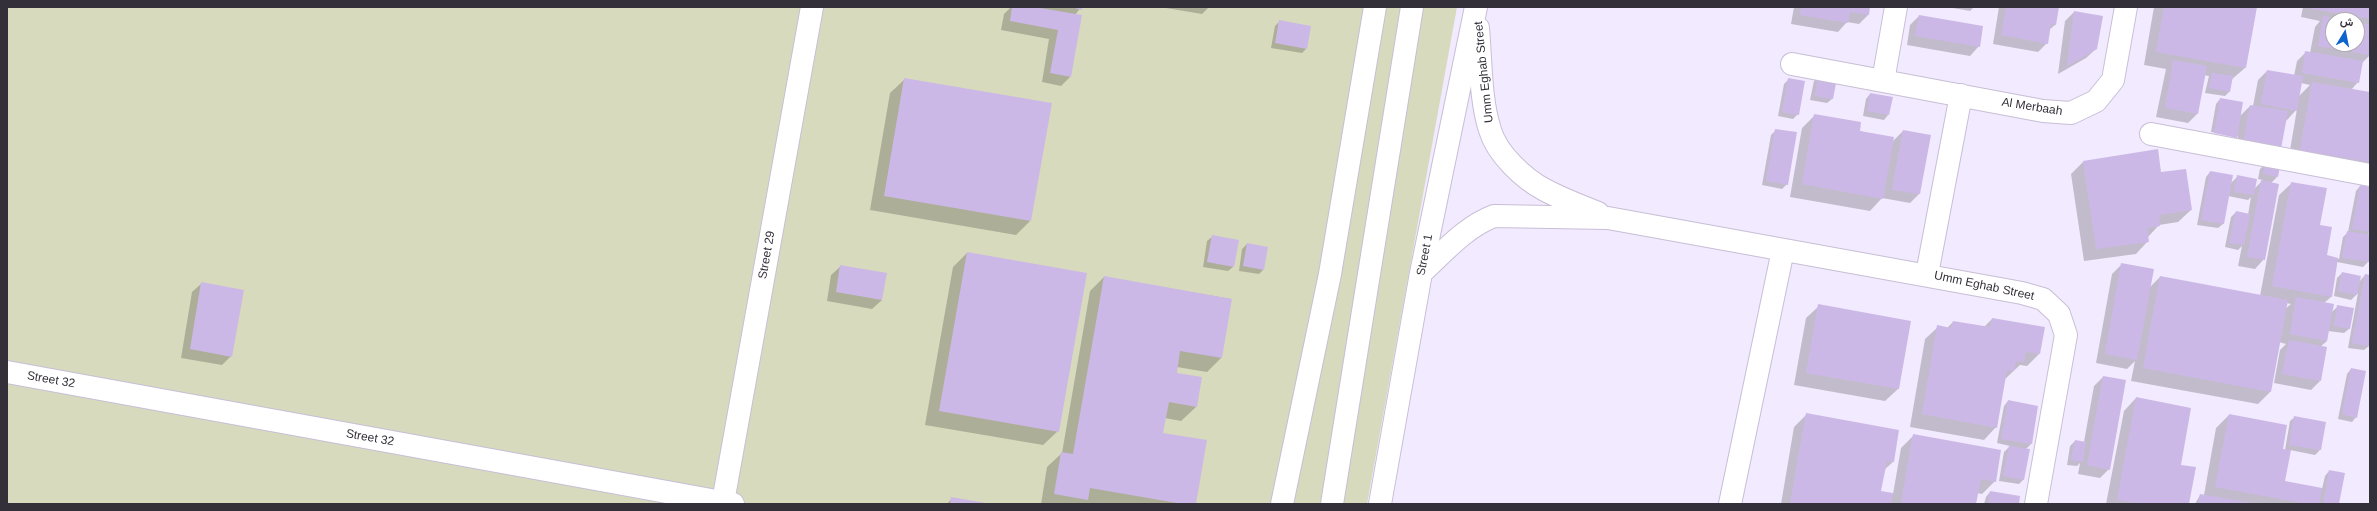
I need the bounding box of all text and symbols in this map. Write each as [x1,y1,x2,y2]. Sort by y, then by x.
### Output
north arrow [2325,12,2365,52]
text: ش [2339,14,2354,28]
street label: Umm Eghab Street [1472,21,1496,123]
street label: Al Merbaah [2001,95,2063,119]
street label: Street 29 [756,230,778,280]
street label: Street 1 [1414,233,1436,277]
street label: Umm Eghab Street [1933,268,2035,304]
street label: Street 32 [26,369,76,391]
street label: Street 32 [345,427,395,449]

